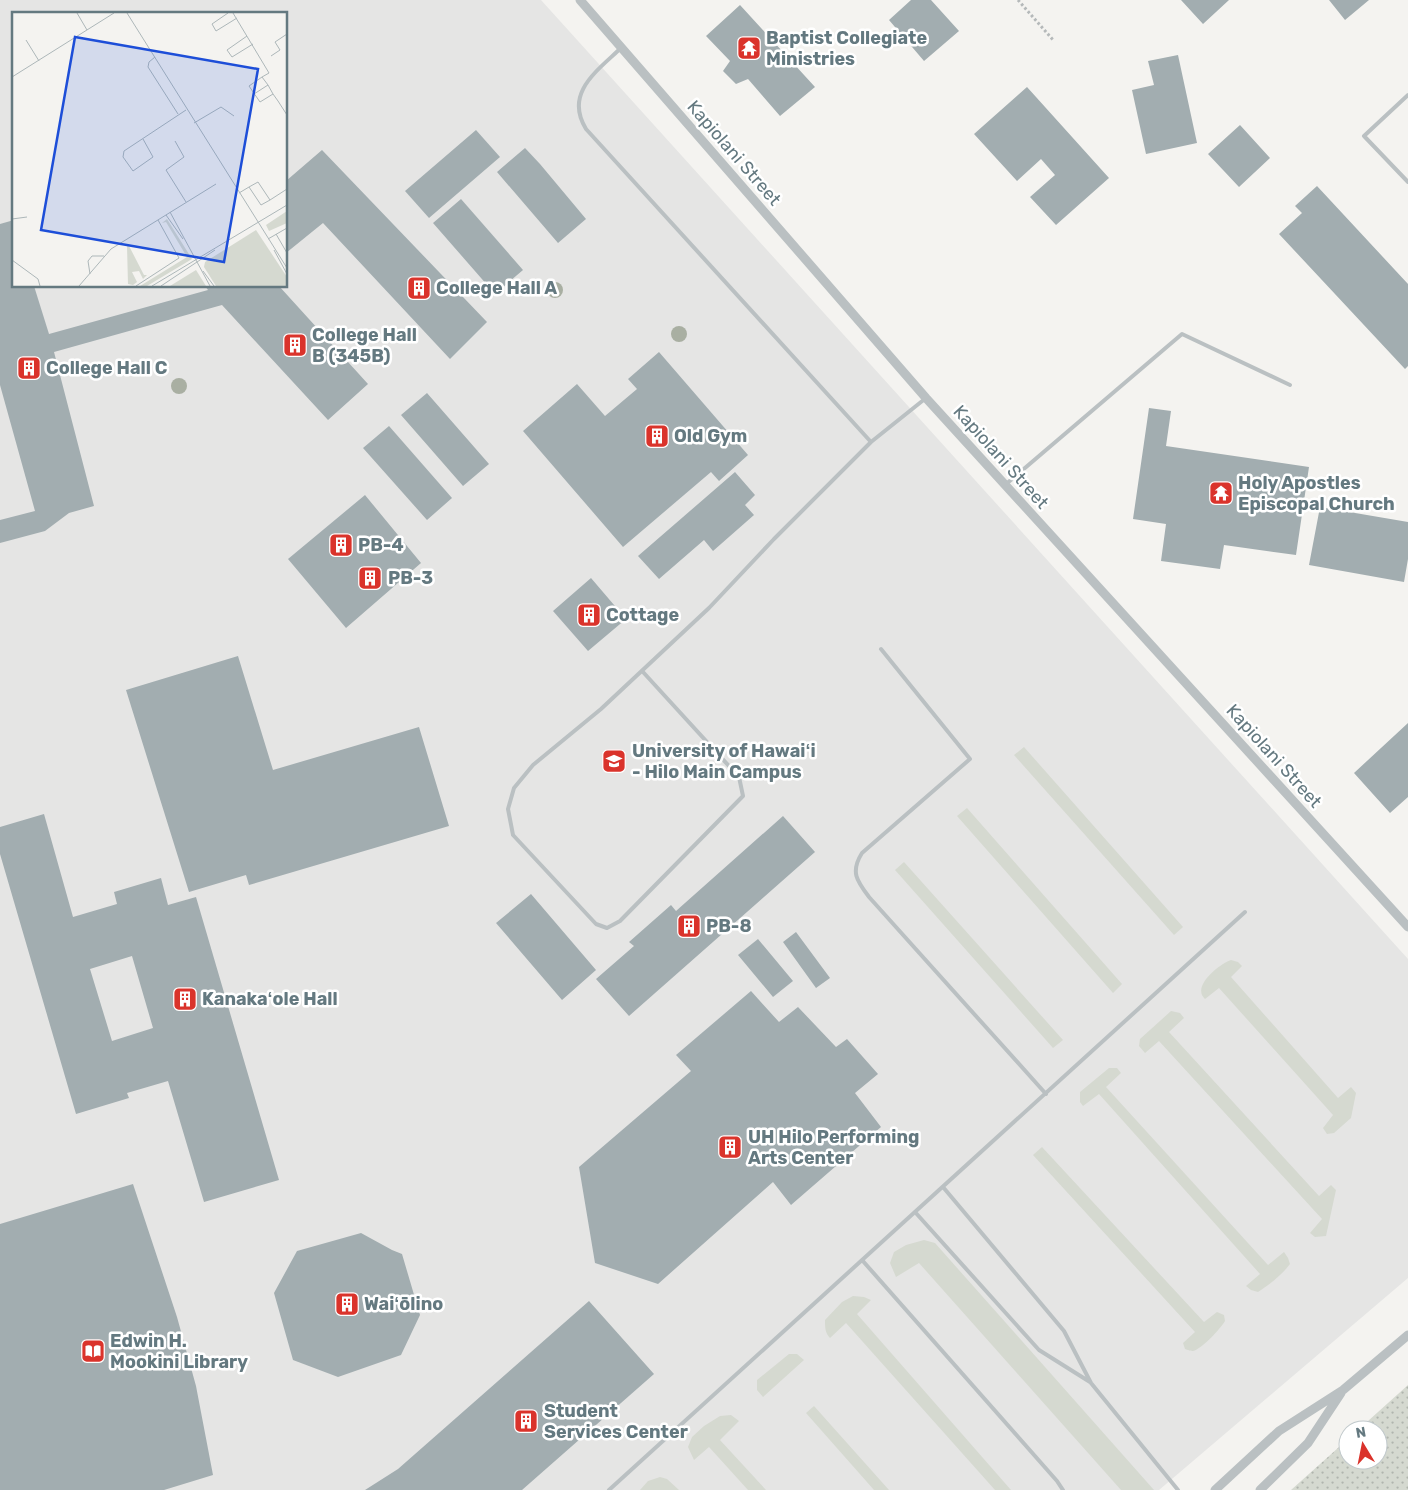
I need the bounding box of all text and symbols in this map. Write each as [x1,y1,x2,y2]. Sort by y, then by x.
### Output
inset map [12,12,288,288]
place label: Baptist Collegiate Ministries [766,27,927,70]
temple icon: Baptist Collegiate Ministries [736,35,762,61]
street label: Kapiolani Street [682,96,786,210]
building icon: College Hall A [406,275,432,301]
place label: College Hall A [436,277,557,299]
place label: College Hall B (345B) [312,324,417,367]
building icon: College Hall B (345B) [282,332,308,358]
building icon: College Hall C [16,355,42,381]
place label: College Hall C [46,357,168,379]
street label: Kapiolani Street [949,401,1053,513]
building icon: Old Gym [644,423,670,449]
place label: Old Gym [674,425,747,447]
place label: Holy Apostles Episcopal Church [1238,472,1395,515]
temple icon: Holy Apostles Episcopal Church [1208,480,1234,506]
building icon: PB-4 [328,532,354,558]
place label: PB-4 [358,534,404,556]
building icon: PB-3 [357,565,383,591]
place label: PB-3 [388,567,433,589]
building icon: Cottage [576,602,602,628]
place label: Cottage [606,604,679,626]
street label: Kapiolani Street [1222,700,1326,812]
place label: University of Hawaiʻi - Hilo Main Campus [632,740,816,783]
school or university icon: University of Hawaiʻi - Hilo Main Campus [601,748,627,774]
building icon: PB-8 [676,913,702,939]
place label: PB-8 [706,915,752,937]
building icon: Kanakaʻole Hall [172,986,198,1012]
place label: Kanakaʻole Hall [202,988,338,1010]
place label: UH Hilo Performing Arts Center [748,1126,919,1169]
building icon: UH Hilo Performing Arts Center [717,1134,743,1160]
building icon: Waiʻōlino [334,1291,360,1317]
place label: Waiʻōlino [364,1293,443,1315]
place label: Edwin H. Mookini Library [110,1330,248,1373]
library icon: Edwin H. Mookini Library [80,1338,106,1364]
place label: Student Services Center [544,1400,688,1443]
building icon: Student Services Center [513,1408,539,1434]
north arrow [1338,1420,1388,1470]
text: N [1354,1423,1367,1442]

